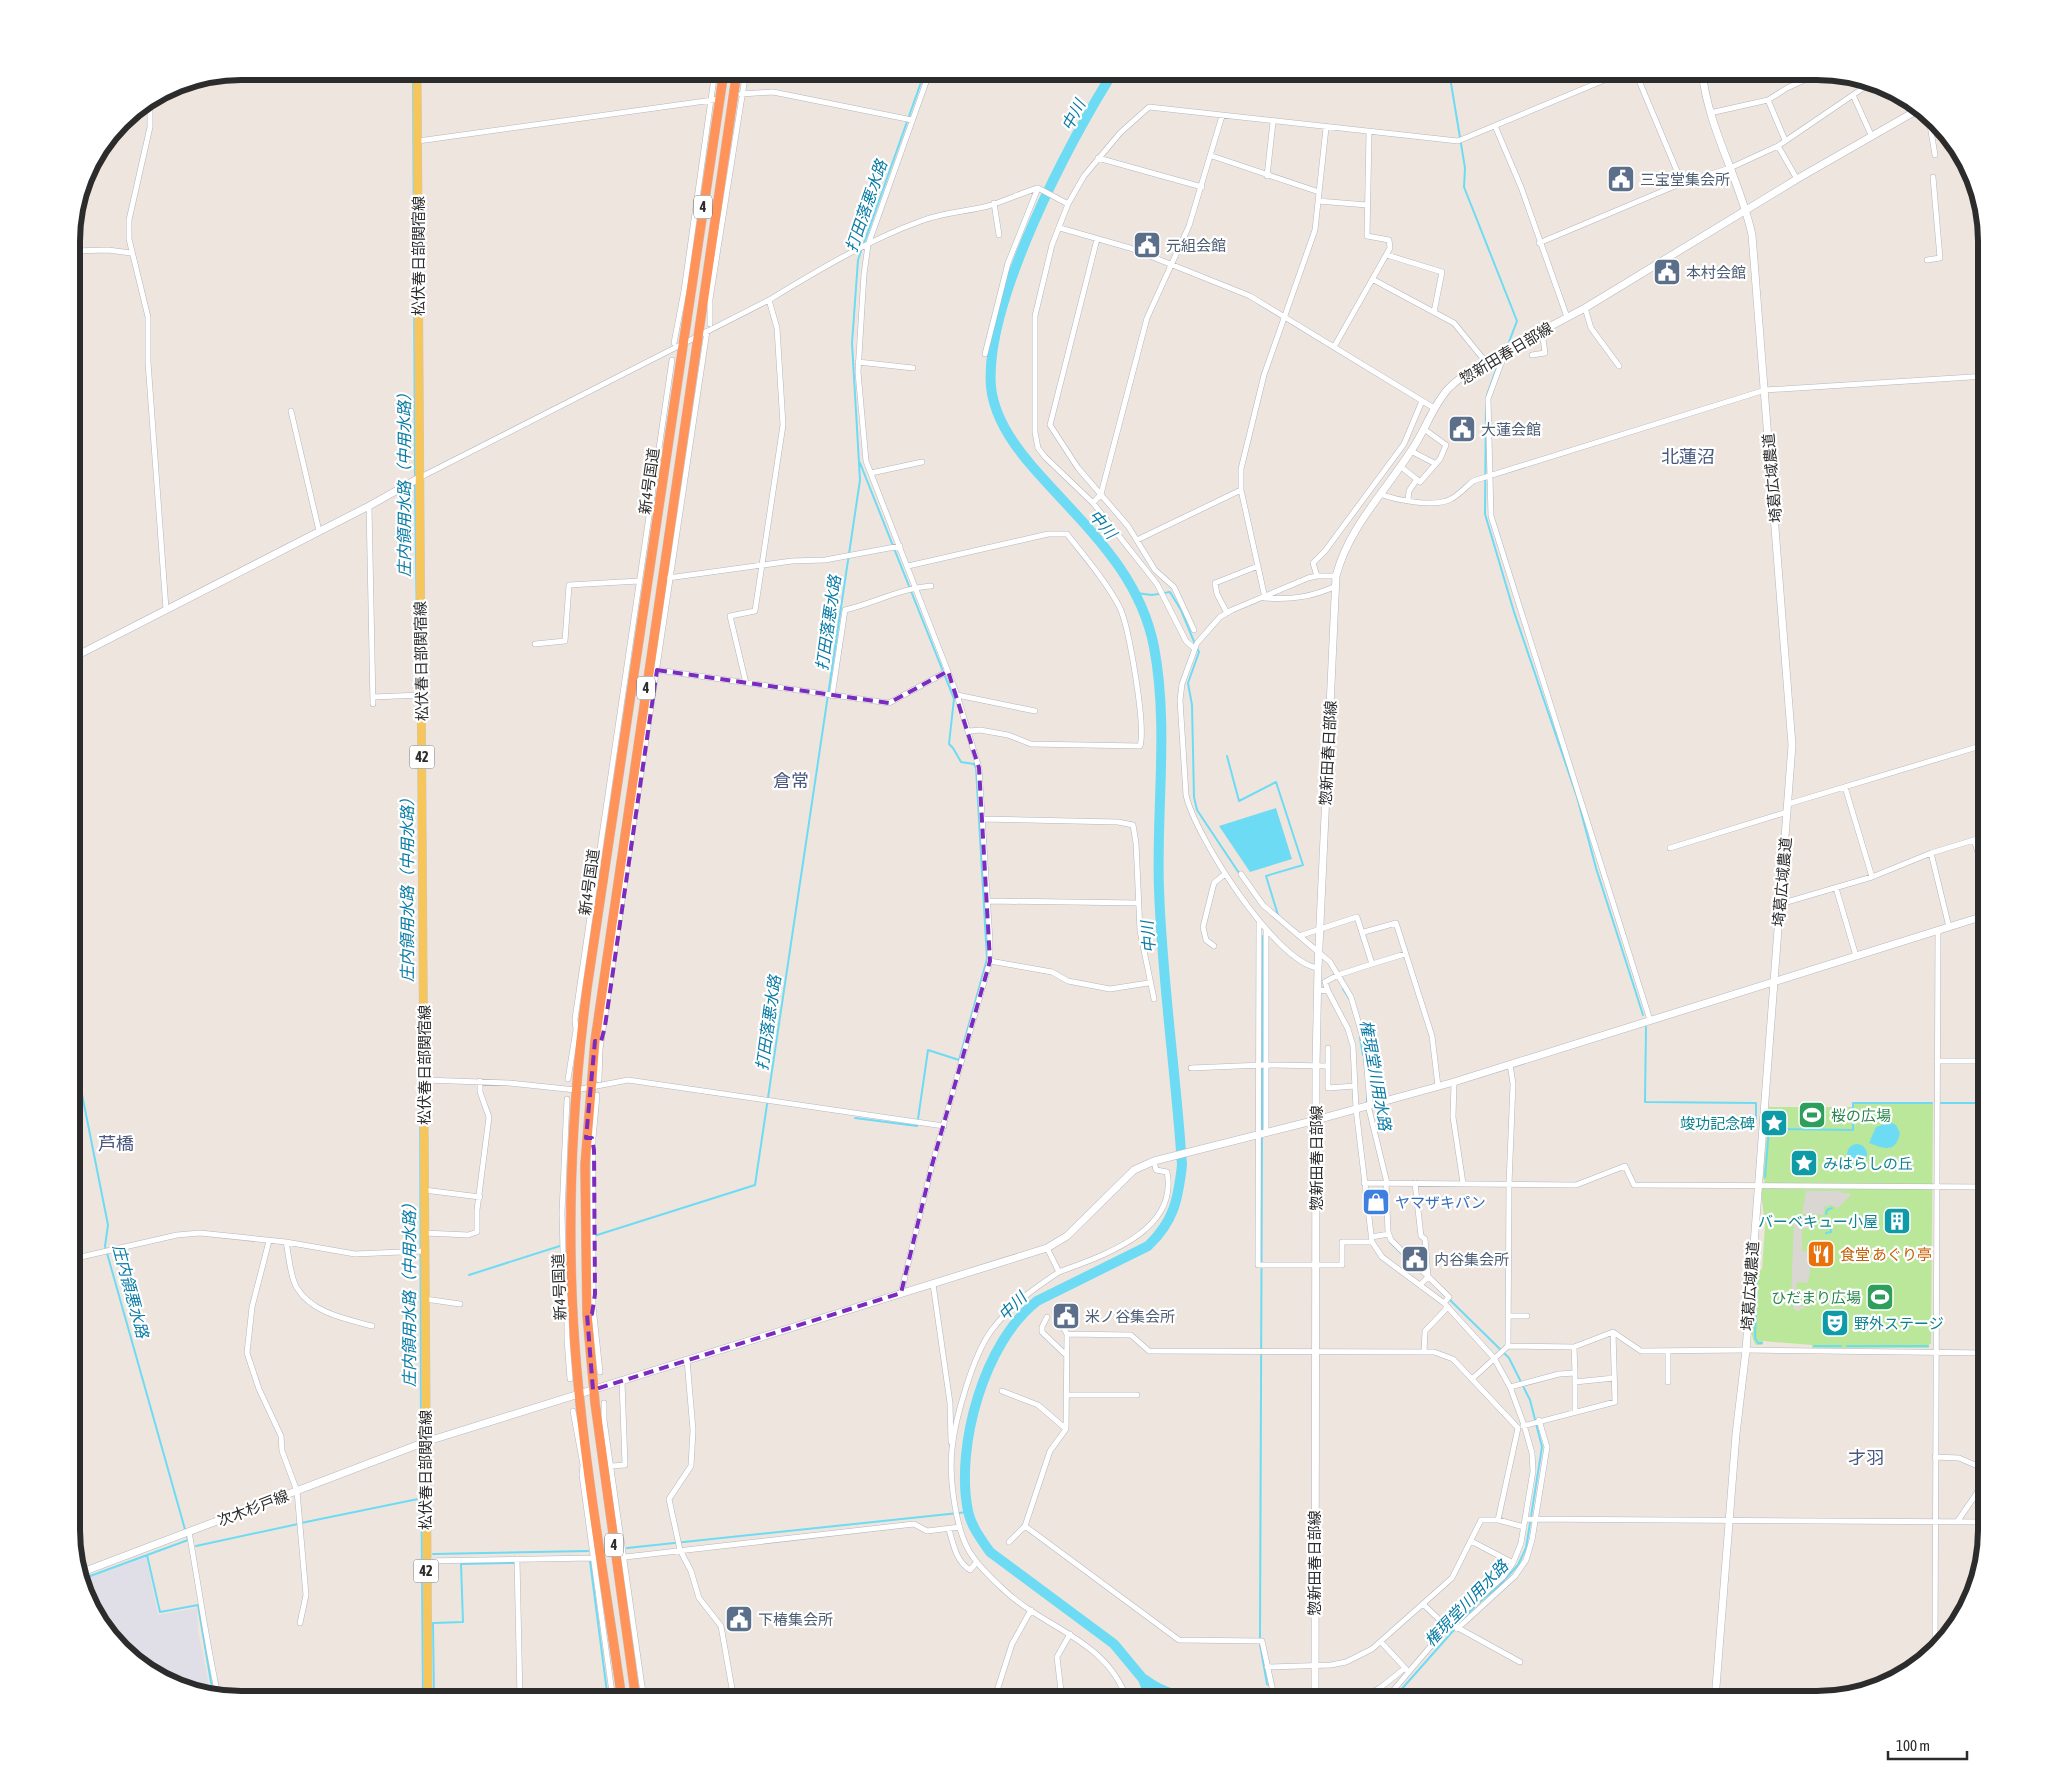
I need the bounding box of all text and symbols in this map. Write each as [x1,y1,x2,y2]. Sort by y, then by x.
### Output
water label: 中川 [1058,95,1089,133]
water label: 打田落悪水路 [842,156,891,254]
public building icon: 三宝堂集会所 [1606,164,1636,194]
place label: 三宝堂集会所 [1640,171,1730,188]
street label: 松伏春日部関宿線 [410,196,427,316]
road number: 4 [694,196,712,218]
public building icon: 元組会館 [1132,230,1162,260]
place label: 元組会館 [1166,237,1226,254]
public building icon: 本村会館 [1652,257,1682,287]
place label: 本村会館 [1686,264,1746,281]
street label: 惣新田春日部線 [1457,319,1555,387]
water label: 庄内領用水路（中用水路） [395,385,413,577]
public building icon: 大蓮会館 [1447,414,1477,444]
place label: 大蓮会館 [1481,421,1541,438]
street label: 埼葛広域農道 [1760,432,1784,524]
district label: 北蓮沼 [1661,446,1715,467]
street label: 新4号国道 [636,447,662,515]
water label: 中川 [1086,506,1122,543]
water label: 打田落悪水路 [812,572,844,672]
street label: 松伏春日部関宿線 [411,601,431,721]
road number: 4 [637,676,655,700]
street label: 惣新田春日部線 [1317,700,1339,806]
road number: 42 [410,746,434,769]
district label: 倉常 [773,770,809,791]
water label: 庄内領用水路（中用水路） [398,790,416,982]
street label: 埼葛広域農道 [1770,836,1794,928]
street label: 新4号国道 [576,848,602,916]
water label: 中川 [1137,918,1158,954]
water label: 打田落悪水路 [752,972,784,1072]
street label: 松伏春日部関宿線 [416,1005,433,1125]
water label: 権現堂川用水路 [1357,1018,1395,1134]
sports icon: 桜の広場 [1797,1100,1827,1130]
street label: 惣新田春日部線 [1308,1105,1325,1211]
place label: 桜の広場 [1831,1107,1891,1124]
place icon: 竣功記念碑 [1759,1108,1789,1138]
place label: 竣功記念碑 [1680,1115,1755,1132]
district label: 芦橋 [98,1133,134,1154]
place icon: みはらしの丘 [1789,1148,1819,1178]
place label: みはらしの丘 [1823,1155,1913,1172]
shop icon: ヤマザキパン [1361,1187,1391,1217]
place label: ヤマザキパン [1395,1194,1486,1211]
water label: 庄内領用水路（中用水路） [400,1195,418,1387]
building icon: バーベキュー小屋 [1882,1206,1912,1236]
place label: バーベキュー小屋 [1758,1213,1878,1230]
restaurant icon: 食堂 あぐり亭 [1806,1239,1836,1269]
street label: 埼葛広域農道 [1738,1241,1762,1331]
water label: 庄内領悪水路 [110,1242,153,1342]
public building icon: 内谷集会所 [1400,1244,1430,1274]
place label: 食堂 あぐり亭 [1840,1246,1932,1263]
place label: 内谷集会所 [1434,1251,1509,1268]
street label: 新4号国道 [549,1253,569,1321]
sports icon: ひだまり広場 [1865,1282,1895,1312]
water label: 中川 [994,1287,1031,1324]
place label: ひだまり広場 [1771,1289,1861,1306]
public building icon: 米ノ谷集会所 [1051,1301,1081,1331]
place label: 米ノ谷集会所 [1085,1308,1175,1325]
theatre icon: 野外ステージ [1820,1308,1850,1338]
place label: 野外ステージ [1854,1315,1944,1332]
street label: 松伏春日部関宿線 [417,1410,434,1530]
district label: 才羽 [1848,1447,1884,1468]
street label: 次木杉戸線 [215,1487,291,1529]
street label: 惣新田春日部線 [1306,1510,1323,1616]
road number: 4 [605,1534,623,1556]
water label: 権現堂川用水路 [1421,1555,1513,1650]
road number: 42 [414,1560,438,1582]
public building icon: 下椿集会所 [724,1604,754,1634]
place label: 下椿集会所 [758,1611,833,1628]
scale bar [1888,1728,1967,1760]
text: 100 m [1896,1737,1930,1754]

